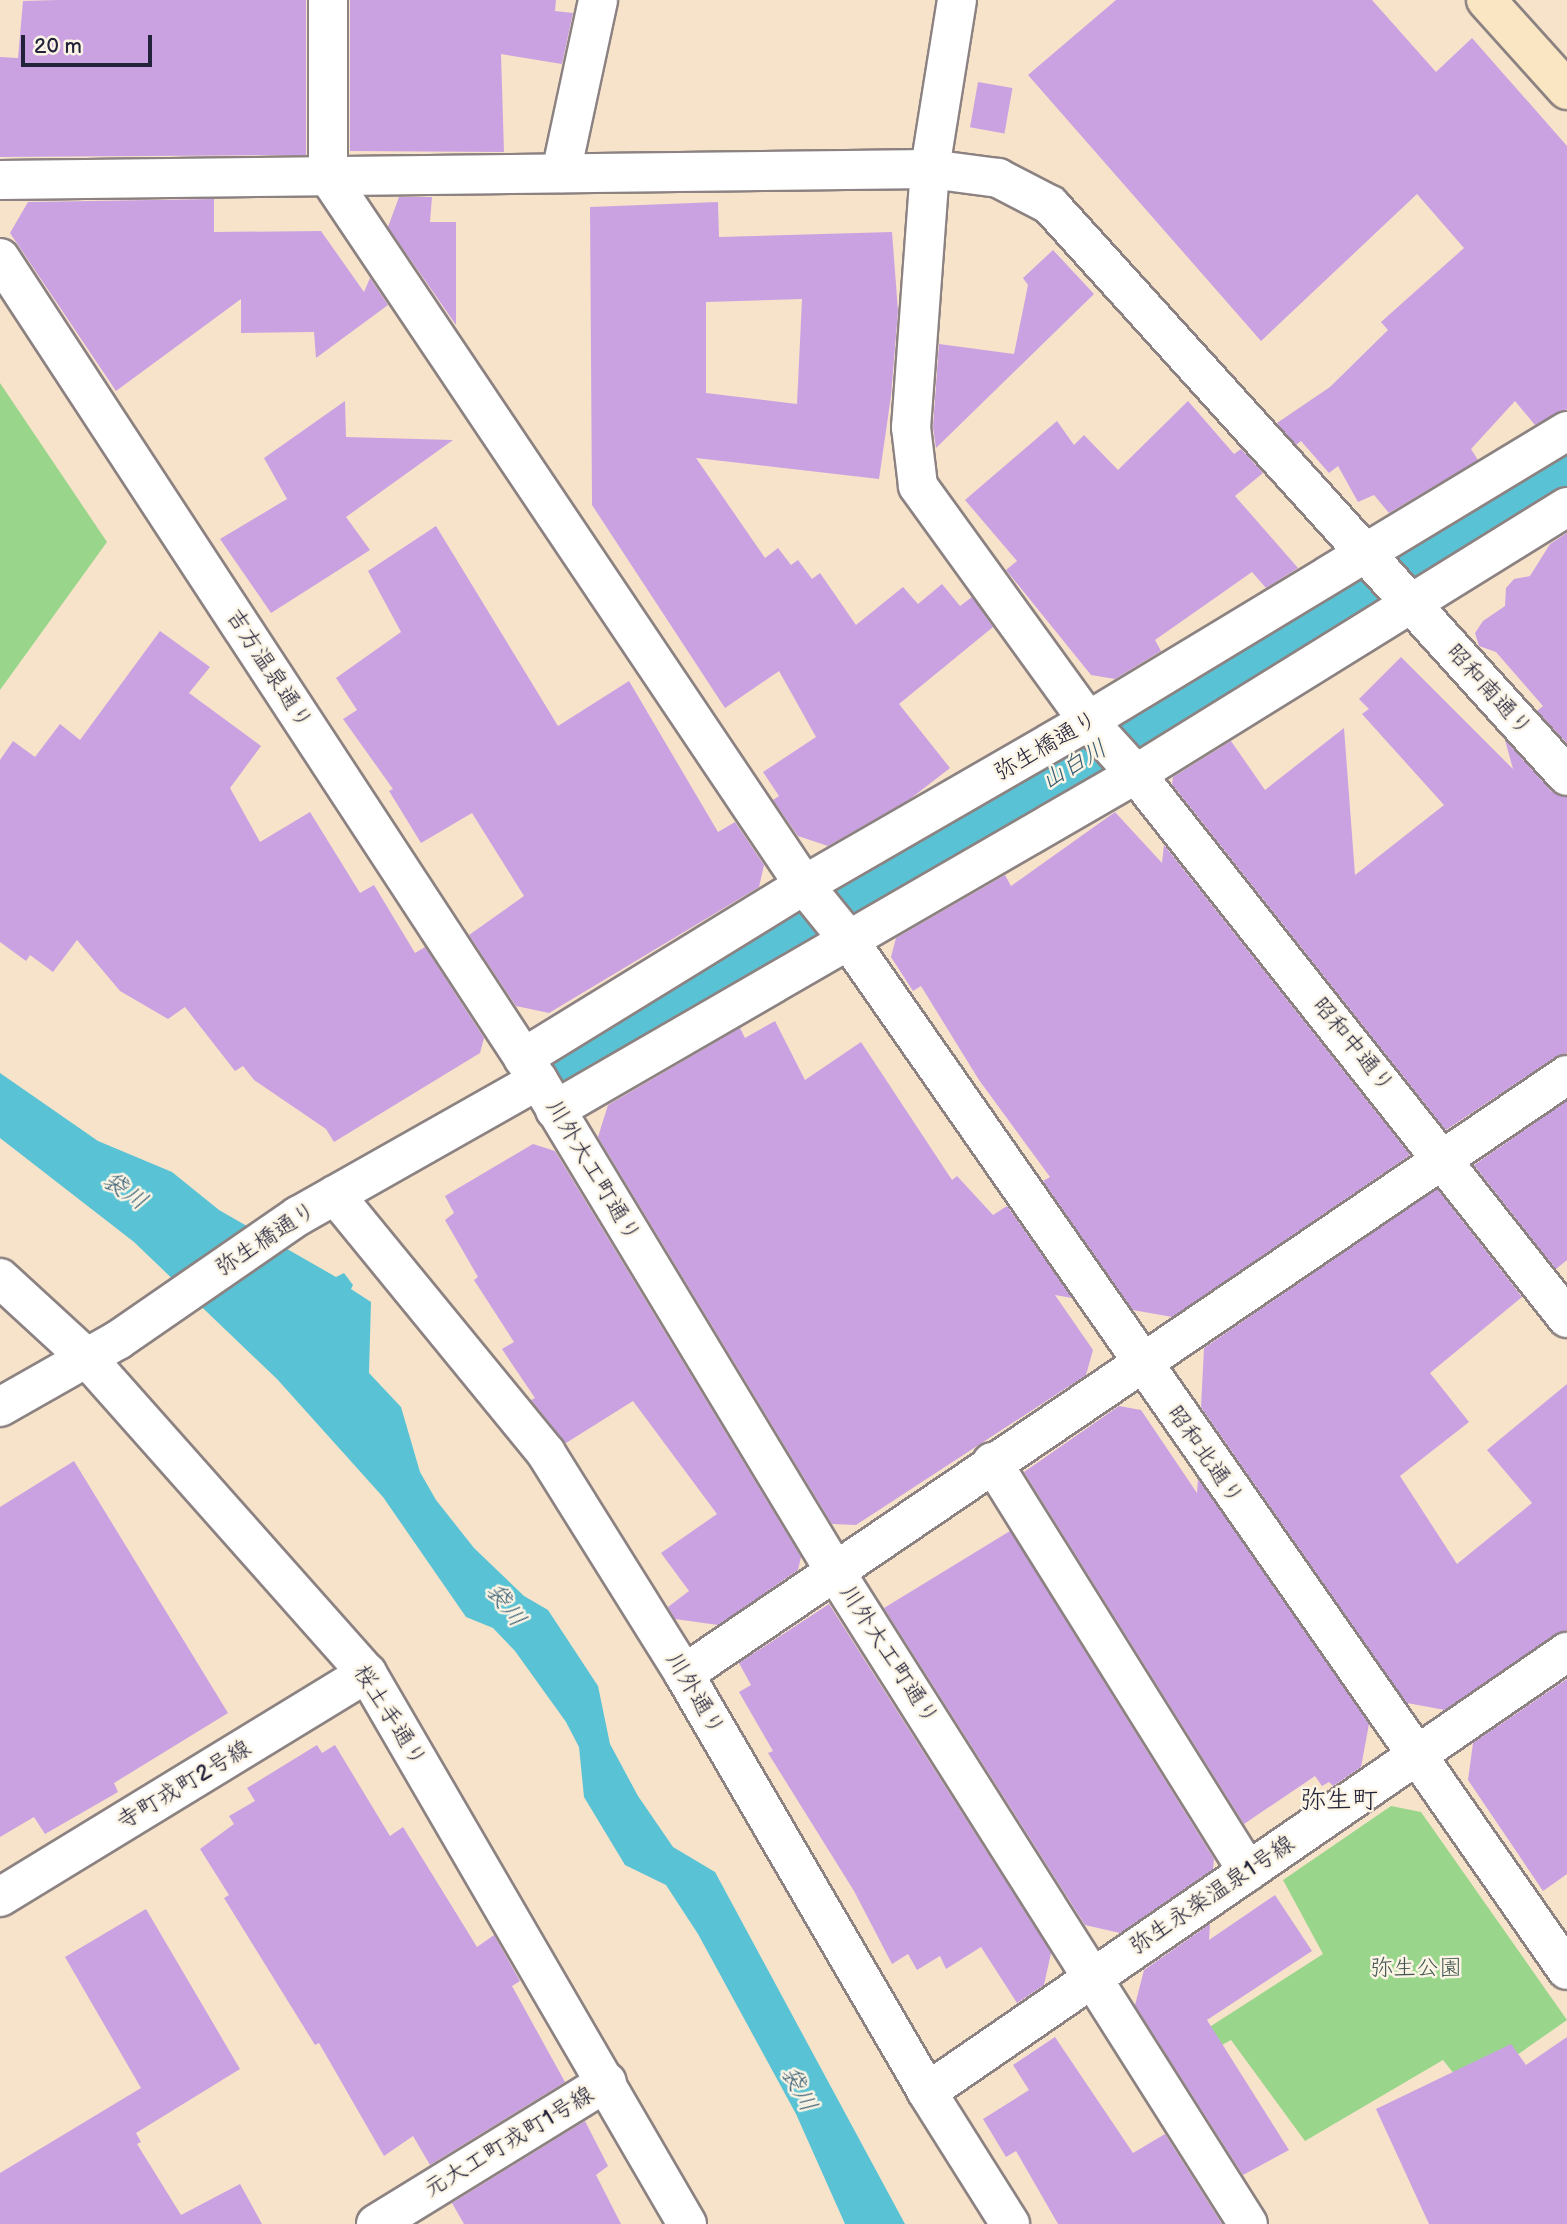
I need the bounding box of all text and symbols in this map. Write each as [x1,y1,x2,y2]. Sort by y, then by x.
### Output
scale bar [24,21,156,65]
text: 20 m [34,34,82,59]
street label: 吉方温泉通り [220,604,318,734]
street label: 昭和南通り [1440,638,1538,742]
street label: 弥生橋通り [989,705,1103,787]
water label: 山白川 [1036,734,1112,796]
street label: 昭和中通り [1306,992,1400,1098]
street label: 川外大工町通り [540,1095,646,1247]
water label: 袋川 [97,1165,153,1217]
street label: 弥生橋通り [210,1196,322,1282]
street label: 昭和北通り [1161,1400,1249,1510]
water label: 袋川 [480,1577,532,1633]
street label: 川外大工町通り [834,1580,944,1730]
street label: 川外通り [659,1647,731,1741]
street label: 桜土手通り [348,1660,432,1772]
street label: 寺町戎町2号線 [112,1734,256,1836]
district label: 弥生町 [1300,1785,1378,1817]
street label: 弥生永楽温泉1号線 [1124,1830,1300,1960]
park label: 弥生公園 [1370,1954,1462,1982]
water label: 袋川 [775,2061,823,2117]
street label: 元大工町戎町1号線 [419,2080,599,2204]

